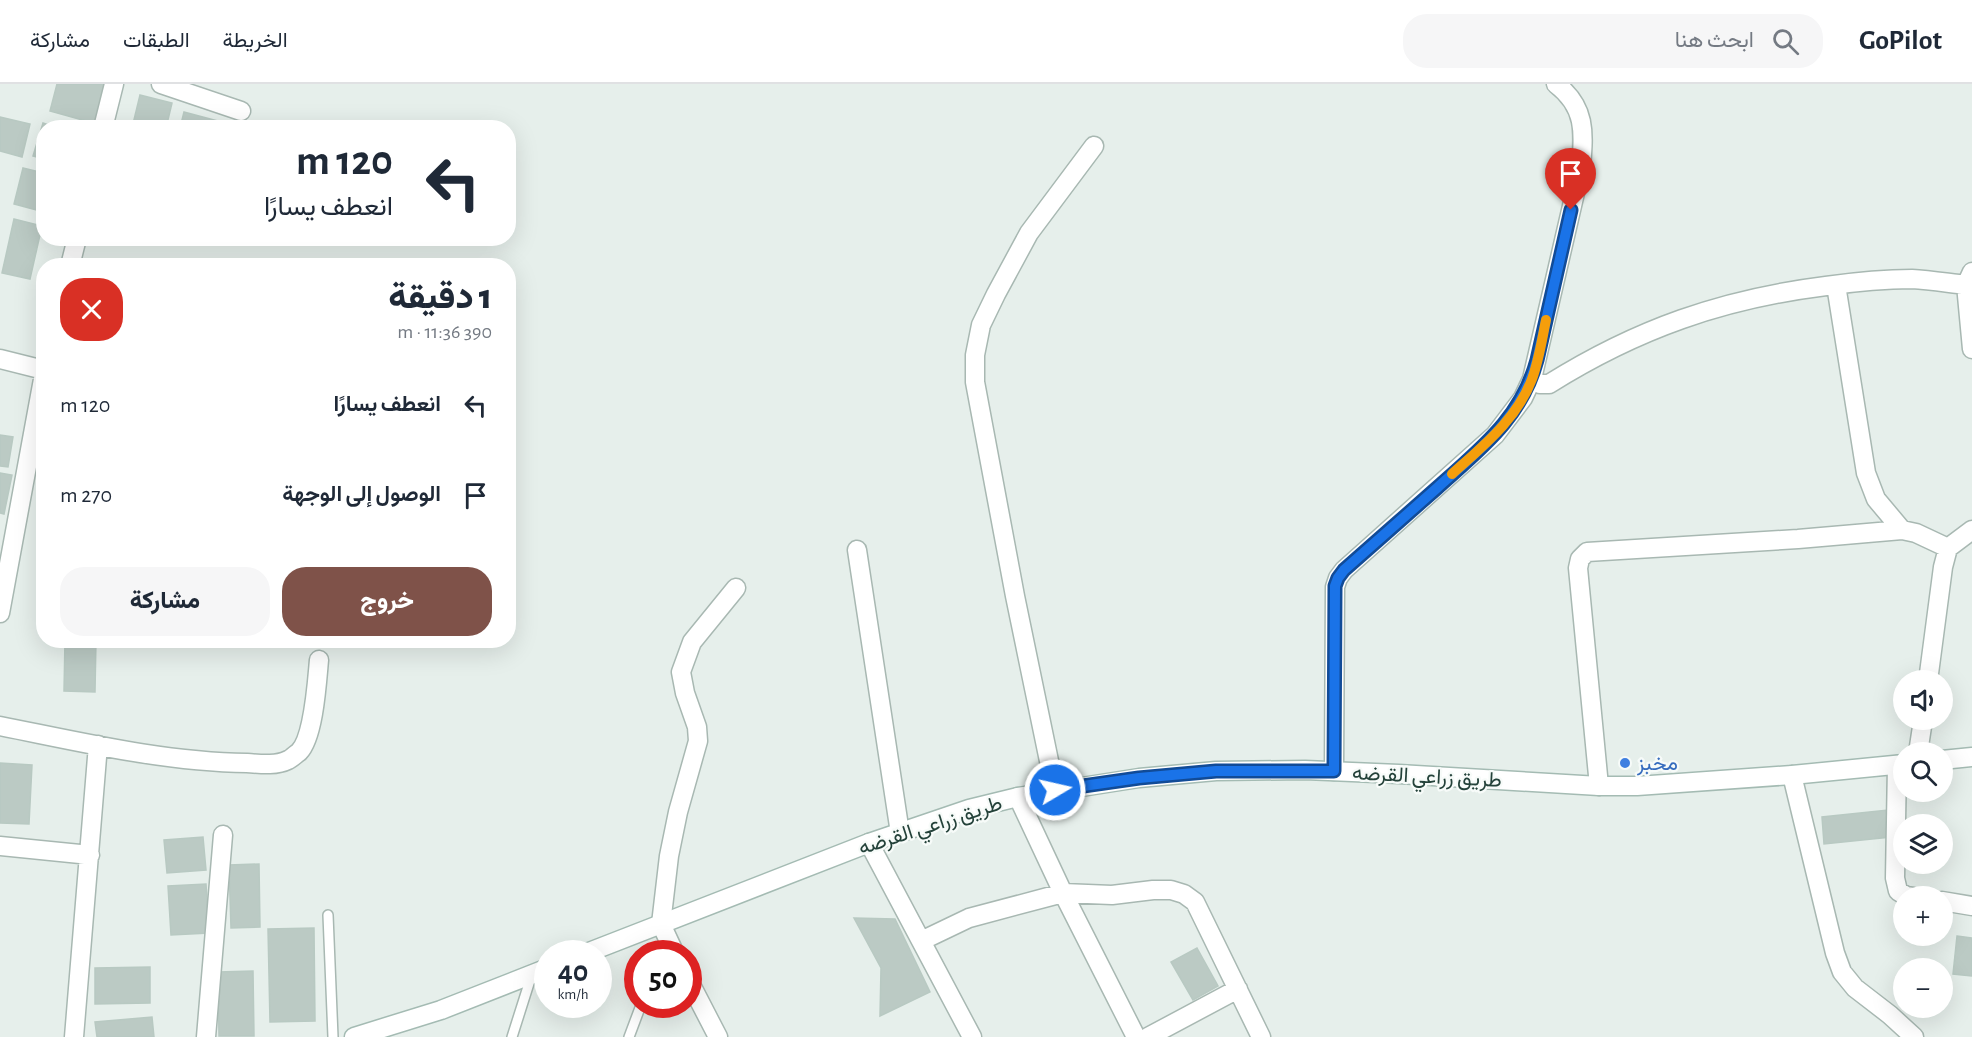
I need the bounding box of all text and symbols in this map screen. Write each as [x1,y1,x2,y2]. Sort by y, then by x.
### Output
search box [1403,14,1823,68]
icon: search [1769,25,1802,58]
text: GoPilot [1859,27,1942,55]
text: ابحث هنا [1675,29,1754,51]
text: مشاركة [30,30,90,51]
text: الطبقات [123,30,190,51]
text: الخريطة [223,30,288,51]
text: 120 m [296,140,393,182]
icon: left [414,144,492,222]
pin [1545,148,1596,210]
icon: arrive [1554,157,1587,190]
text: انعطف يسارًا [264,193,393,220]
button: close [60,278,123,341]
text: 1 دقيقة [388,279,492,315]
text: 390 m · 11:36 [397,322,492,342]
icon: left [459,389,492,422]
text: انعطف يسارًا [334,393,441,415]
text: 120 m [60,394,110,416]
icon: arrive [459,479,492,512]
text: الوصول إلى الوجهة [282,483,441,505]
text: 270 m [60,484,112,506]
button: مشاركة [60,567,270,636]
button: خروج [282,567,492,636]
map controls [1893,670,1953,1018]
button: sound [1893,670,1953,730]
button: search [1893,742,1953,802]
place label: مخبز [1636,753,1678,776]
marker: مخبز [1618,756,1632,770]
position arrow [1023,758,1087,822]
street label: طريق زراعي القرضه [1351,762,1502,797]
street label: طريق زراعي القرضه [856,792,1007,864]
button: layers [1893,814,1953,874]
button: + [1893,886,1953,946]
speed limit sign: 50 [624,940,702,1018]
text: 40 [558,957,588,987]
button: − [1893,958,1953,1018]
text: km/h [558,987,588,1002]

